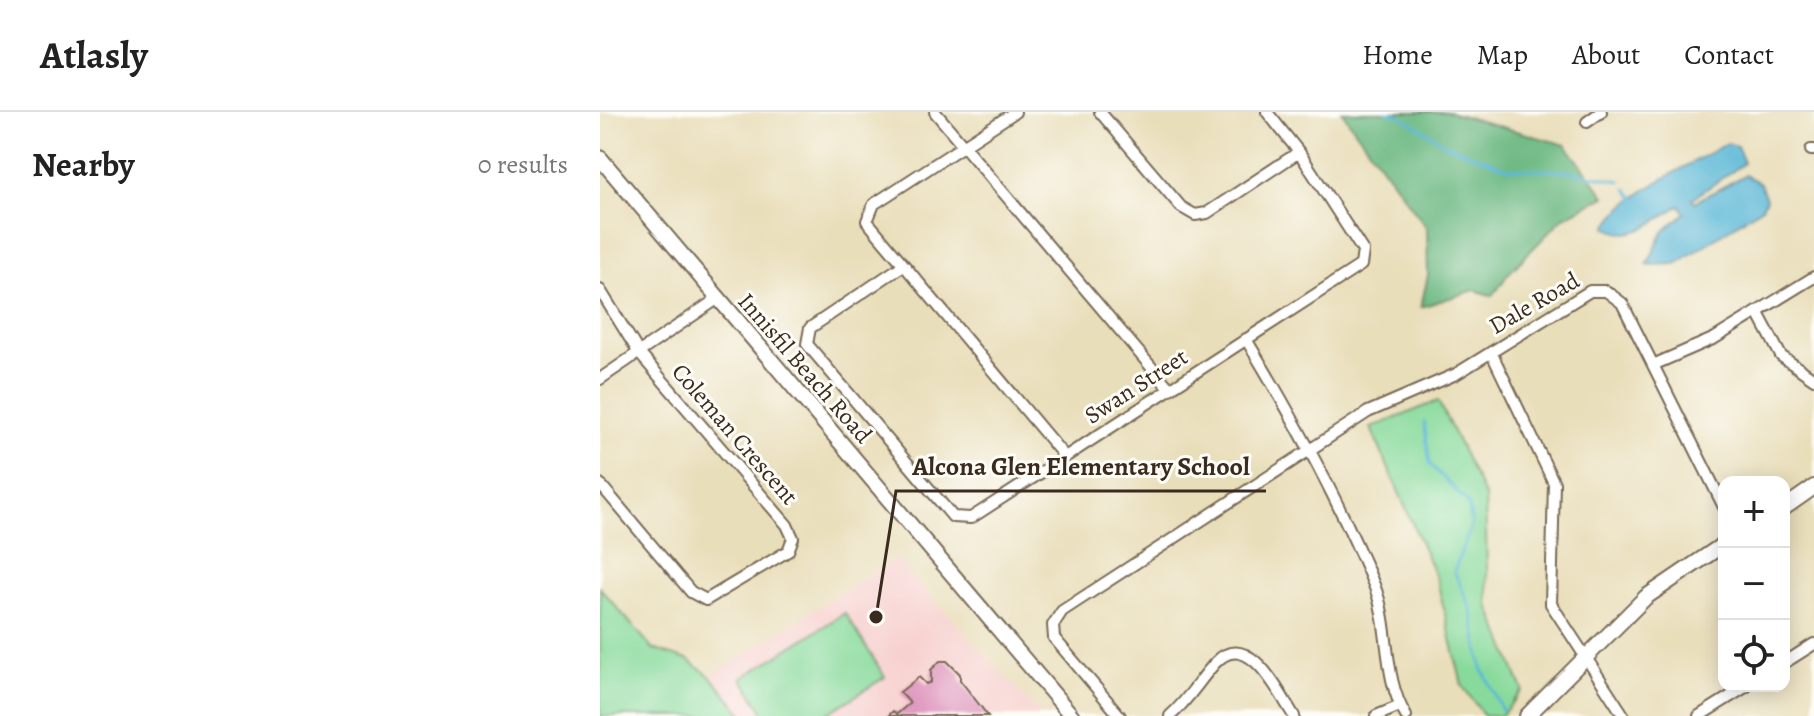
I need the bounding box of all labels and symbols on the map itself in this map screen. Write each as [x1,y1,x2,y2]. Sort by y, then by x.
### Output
street label: Dale Road [1483,264,1585,342]
street label: Innisfil Beach Road [731,286,879,450]
street label: Swan Street [1078,341,1194,431]
street label: Coleman Crescent [665,356,805,512]
callout: Alcona Glen Elementary School [896,441,1266,491]
text: Alcona Glen Elementary School [911,449,1250,484]

